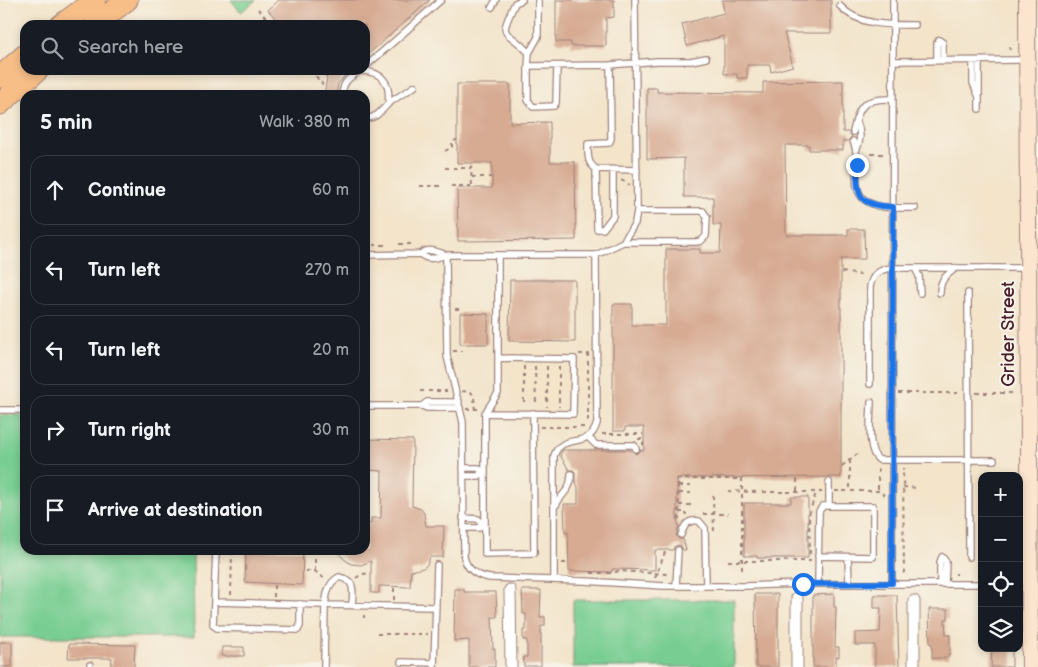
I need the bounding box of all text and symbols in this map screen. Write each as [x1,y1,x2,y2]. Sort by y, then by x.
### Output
search box [20,20,370,75]
icon: search [38,34,66,62]
text: Search here [78,36,183,59]
text: 5 min [40,110,93,135]
text: Walk · 380 m [259,113,350,132]
route end [846,154,869,177]
icon: ahead [41,176,69,204]
text: Continue [88,179,166,202]
text: 60 m [312,181,349,200]
icon: left [41,256,69,284]
text: Turn left [88,259,160,282]
text: 270 m [305,261,349,280]
street label: Grider Street [998,281,1019,387]
icon: left [41,336,69,364]
text: Turn left [88,339,160,362]
text: 20 m [313,341,349,360]
icon: right [41,416,69,444]
text: Turn right [88,419,171,442]
text: 30 m [312,421,349,440]
map controls [978,472,1023,652]
button: + [978,472,1023,517]
icon: arrive [41,496,69,524]
text: Arrive at destination [88,499,263,522]
button: − [978,517,1023,562]
button: locate [978,562,1023,607]
route start [792,573,815,596]
button: layers [978,607,1023,652]

